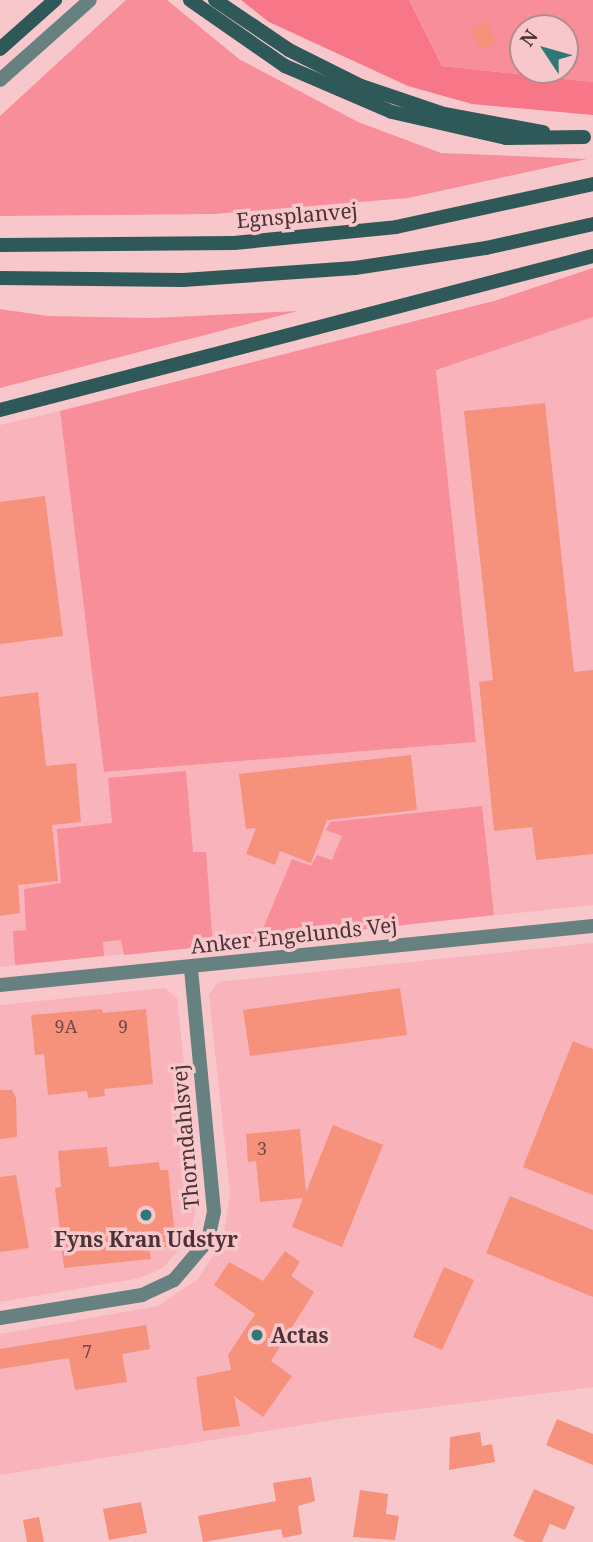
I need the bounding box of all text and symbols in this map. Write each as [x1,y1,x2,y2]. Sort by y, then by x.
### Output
north arrow [509,14,579,84]
text: N [514,24,544,52]
street label: Egnsplanvej [235,197,359,233]
street label: Anker Engelunds Vej [189,912,399,958]
house number: 9A [55,1015,77,1037]
house number: 9 [118,1015,128,1037]
street label: Thorndahlsvej [166,1063,204,1211]
house number: 3 [257,1137,267,1159]
marker: Fyns Kran Udstyr [138,1207,154,1223]
place label: Fyns Kran Udstyr [54,1226,238,1252]
place label: Actas [271,1322,329,1348]
marker: Actas [249,1327,265,1343]
house number: 7 [82,1340,92,1362]

